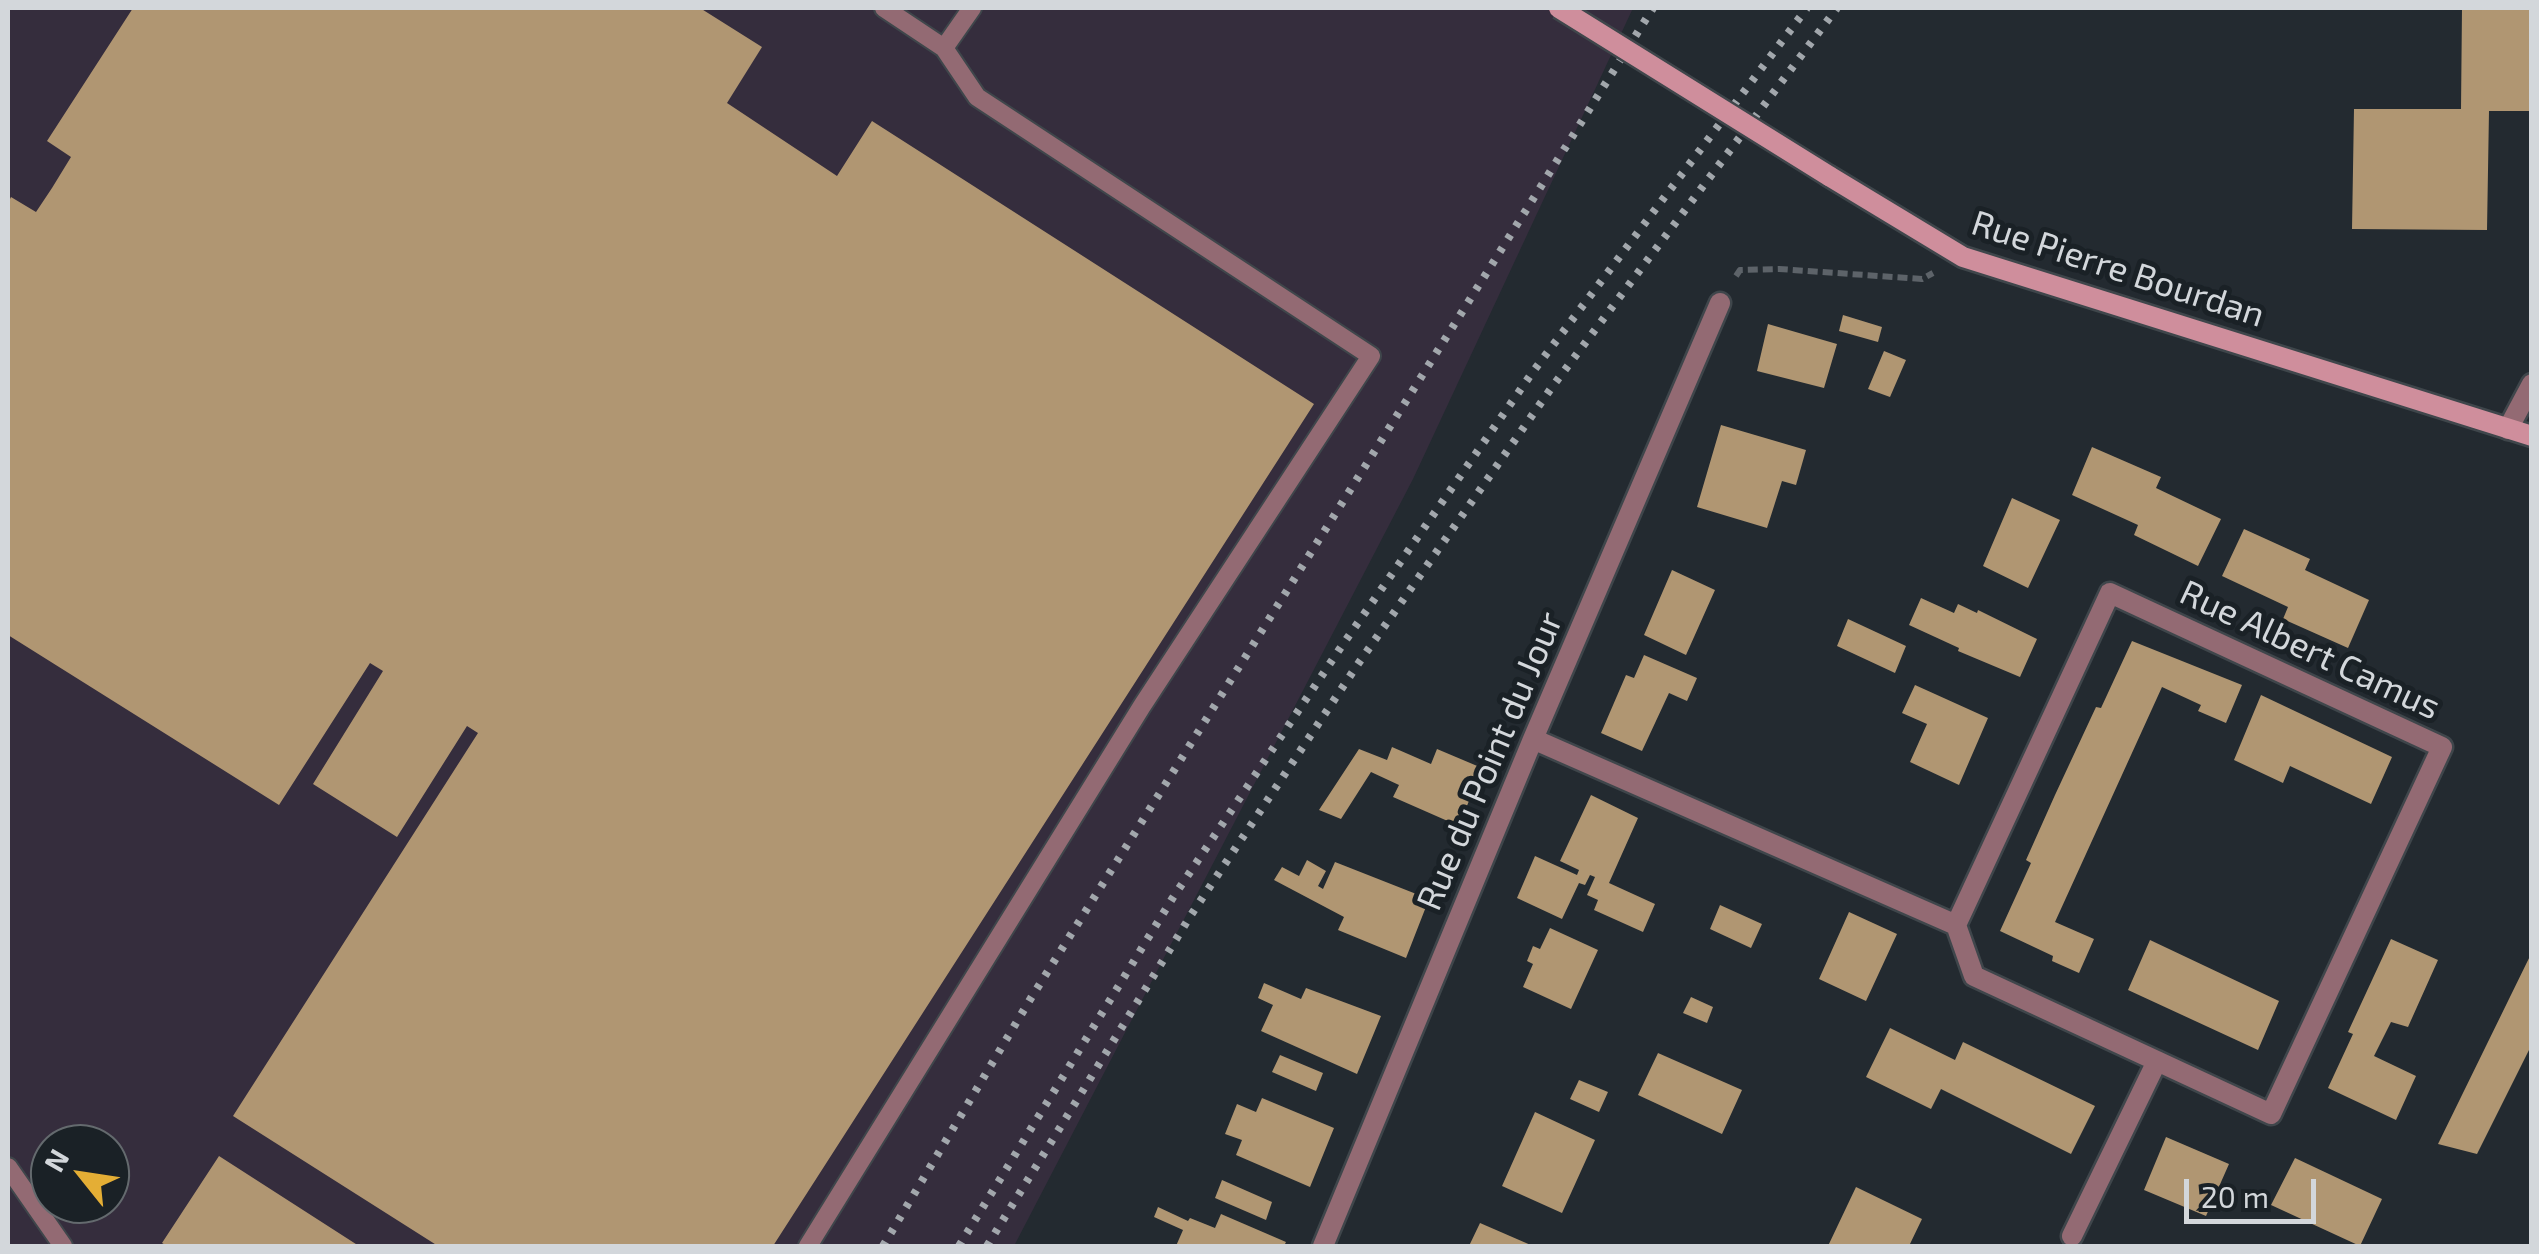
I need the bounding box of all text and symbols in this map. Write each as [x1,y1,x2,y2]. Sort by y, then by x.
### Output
street label: Rue Pierre Bourdan [1966,202,2270,336]
street label: Rue Albert Camus [2173,571,2447,729]
street label: Rue du Point du Jour [1408,605,1572,917]
north arrow [30,1124,130,1224]
text: N [36,1143,76,1177]
scale bar [2189,1159,2322,1221]
text: 20 m [2201,1178,2269,1214]

